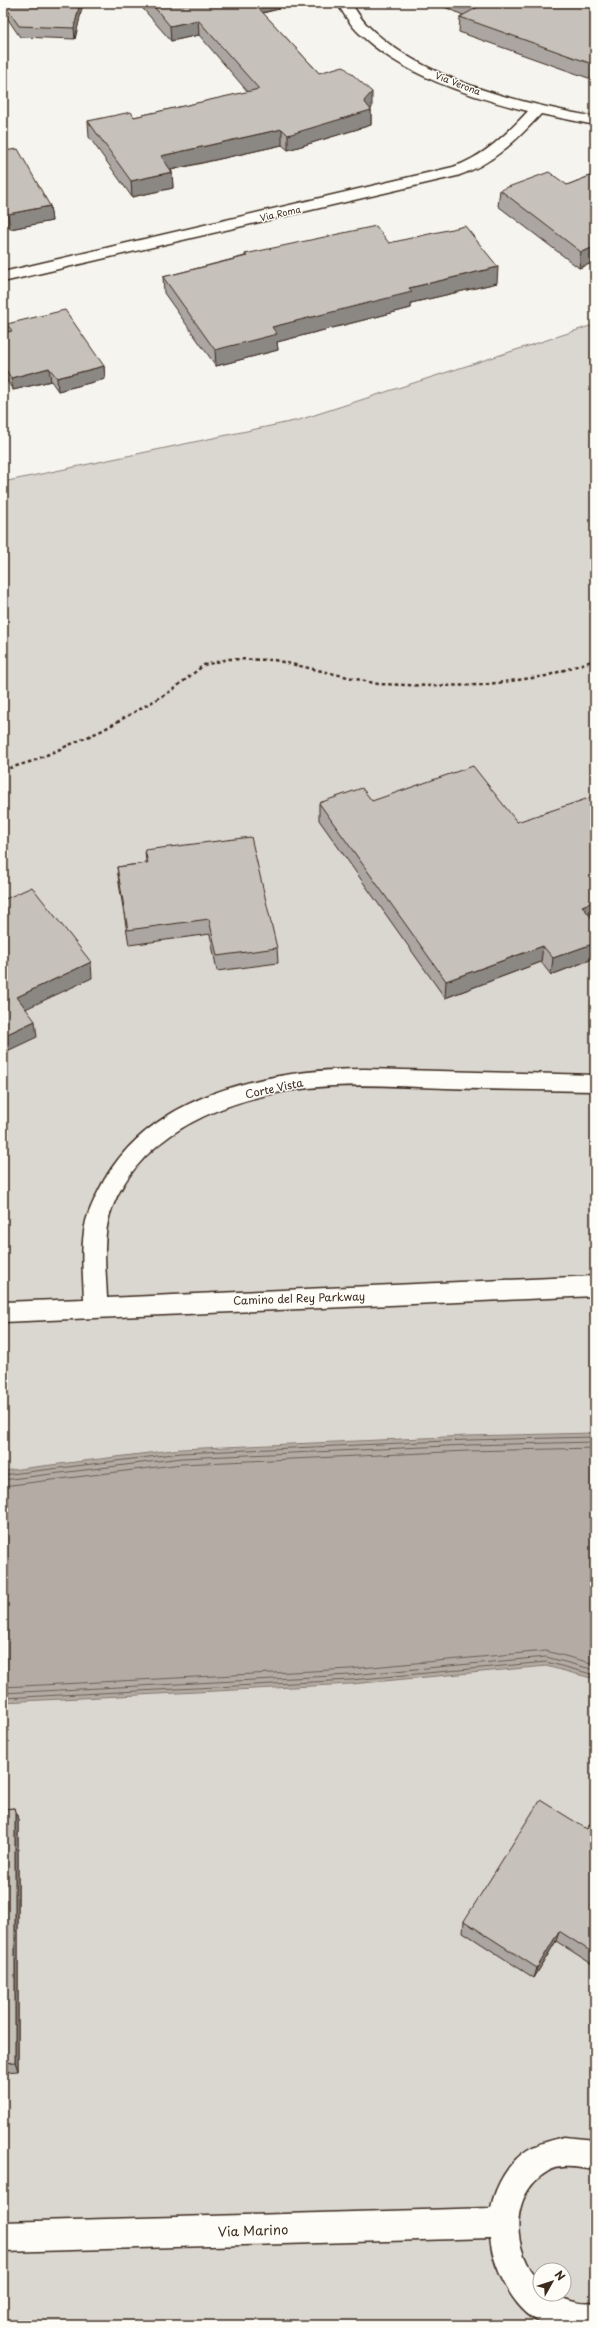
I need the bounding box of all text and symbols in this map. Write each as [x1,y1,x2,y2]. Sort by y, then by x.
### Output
street label: Via Verona [433,68,483,98]
street label: Via Roma [258,201,302,224]
street label: Corte Vista [244,1074,305,1102]
street label: Camino del Rey Parkway [233,1287,365,1309]
street label: Via Marino [218,2219,288,2241]
north arrow [532,2262,572,2302]
text: N [551,2267,570,2284]

